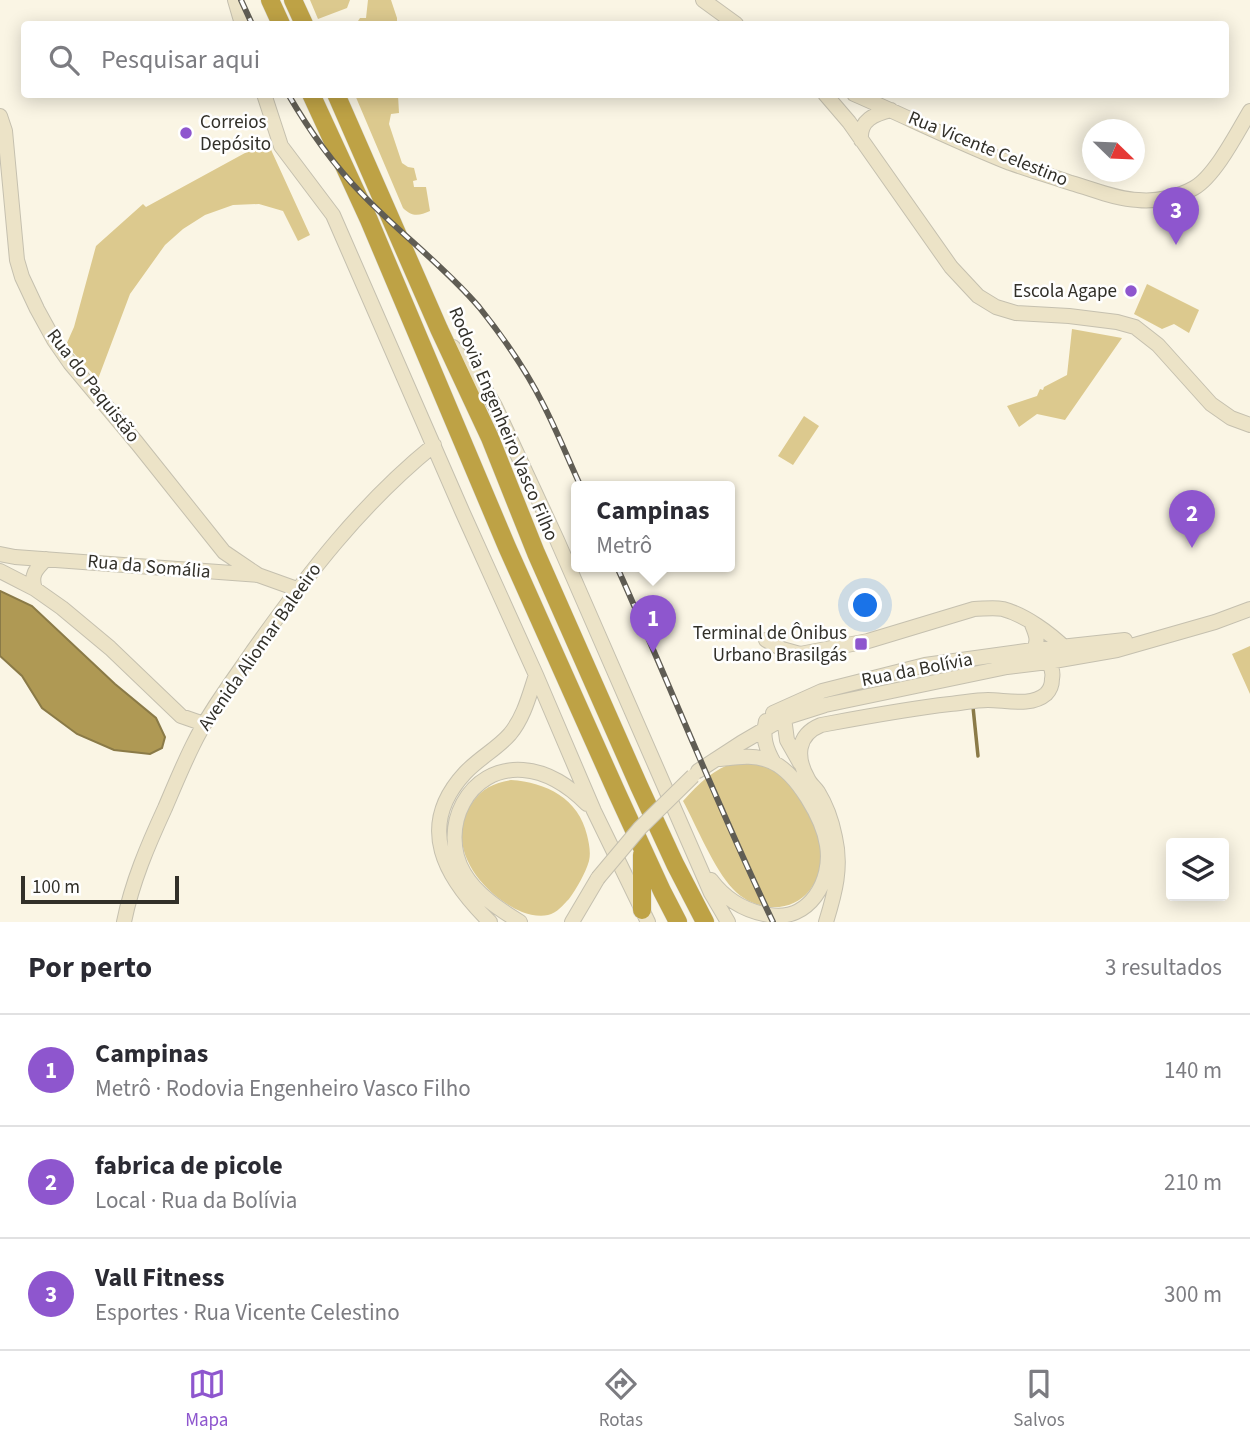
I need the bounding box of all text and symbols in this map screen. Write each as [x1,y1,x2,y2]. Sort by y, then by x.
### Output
search box [21,21,1229,98]
icon: search [45,41,83,79]
text: Pesquisar aqui [101,41,260,78]
street label: Rua Vicente Celestino [904,105,1072,193]
place label: Correios Depósito [200,109,271,158]
north arrow [1082,119,1145,182]
marker: Correios Depósito [178,125,194,141]
pin: 3 [1153,187,1199,245]
place label: Escola Agape [1013,278,1117,305]
marker: Escola Agape [1123,283,1139,299]
street label: Rodovia Engenheiro Vasco Filho [441,303,565,545]
street label: Rua do Paquistão [40,323,146,449]
popup [571,481,735,572]
pin: 2 [1169,490,1215,548]
text: Campinas [596,492,710,529]
text: Metrô [596,529,652,562]
street label: Rua da Somália [86,548,212,586]
street label: Avenida Aliomar Baleeiro [192,558,328,736]
your location [848,588,882,622]
pin: 1 [630,595,676,653]
place label: Terminal de Ônibus Urbano Brasilgás [693,620,847,669]
marker: Terminal de Ônibus Urbano Brasilgás [853,636,869,652]
street label: Rua da Bolívia [859,646,975,694]
map controls [1166,838,1229,901]
button: layers [1166,838,1229,901]
scale bar [21,873,178,905]
text: 100 m [32,874,80,901]
text: Por perto [28,946,152,989]
text: 3 resultados [1105,951,1222,984]
text: Campinas [95,1035,208,1072]
text: 1 [45,1054,57,1087]
text: 140 m [1164,1054,1222,1087]
text: Metrô · Rodovia Engenheiro Vasco Filho [95,1072,471,1105]
text: fabrica de picole [95,1147,283,1184]
text: 2 [45,1166,57,1199]
text: 210 m [1164,1166,1222,1199]
text: Local · Rua da Bolívia [95,1184,297,1217]
text: Vall Fitness [95,1259,224,1296]
text: 3 [45,1278,57,1311]
text: 300 m [1164,1278,1222,1311]
text: Esportes · Rua Vicente Celestino [95,1296,400,1329]
tab: Mapa [185,1365,228,1434]
tab: Rotas [599,1365,643,1434]
tab: Salvos [1013,1365,1065,1434]

